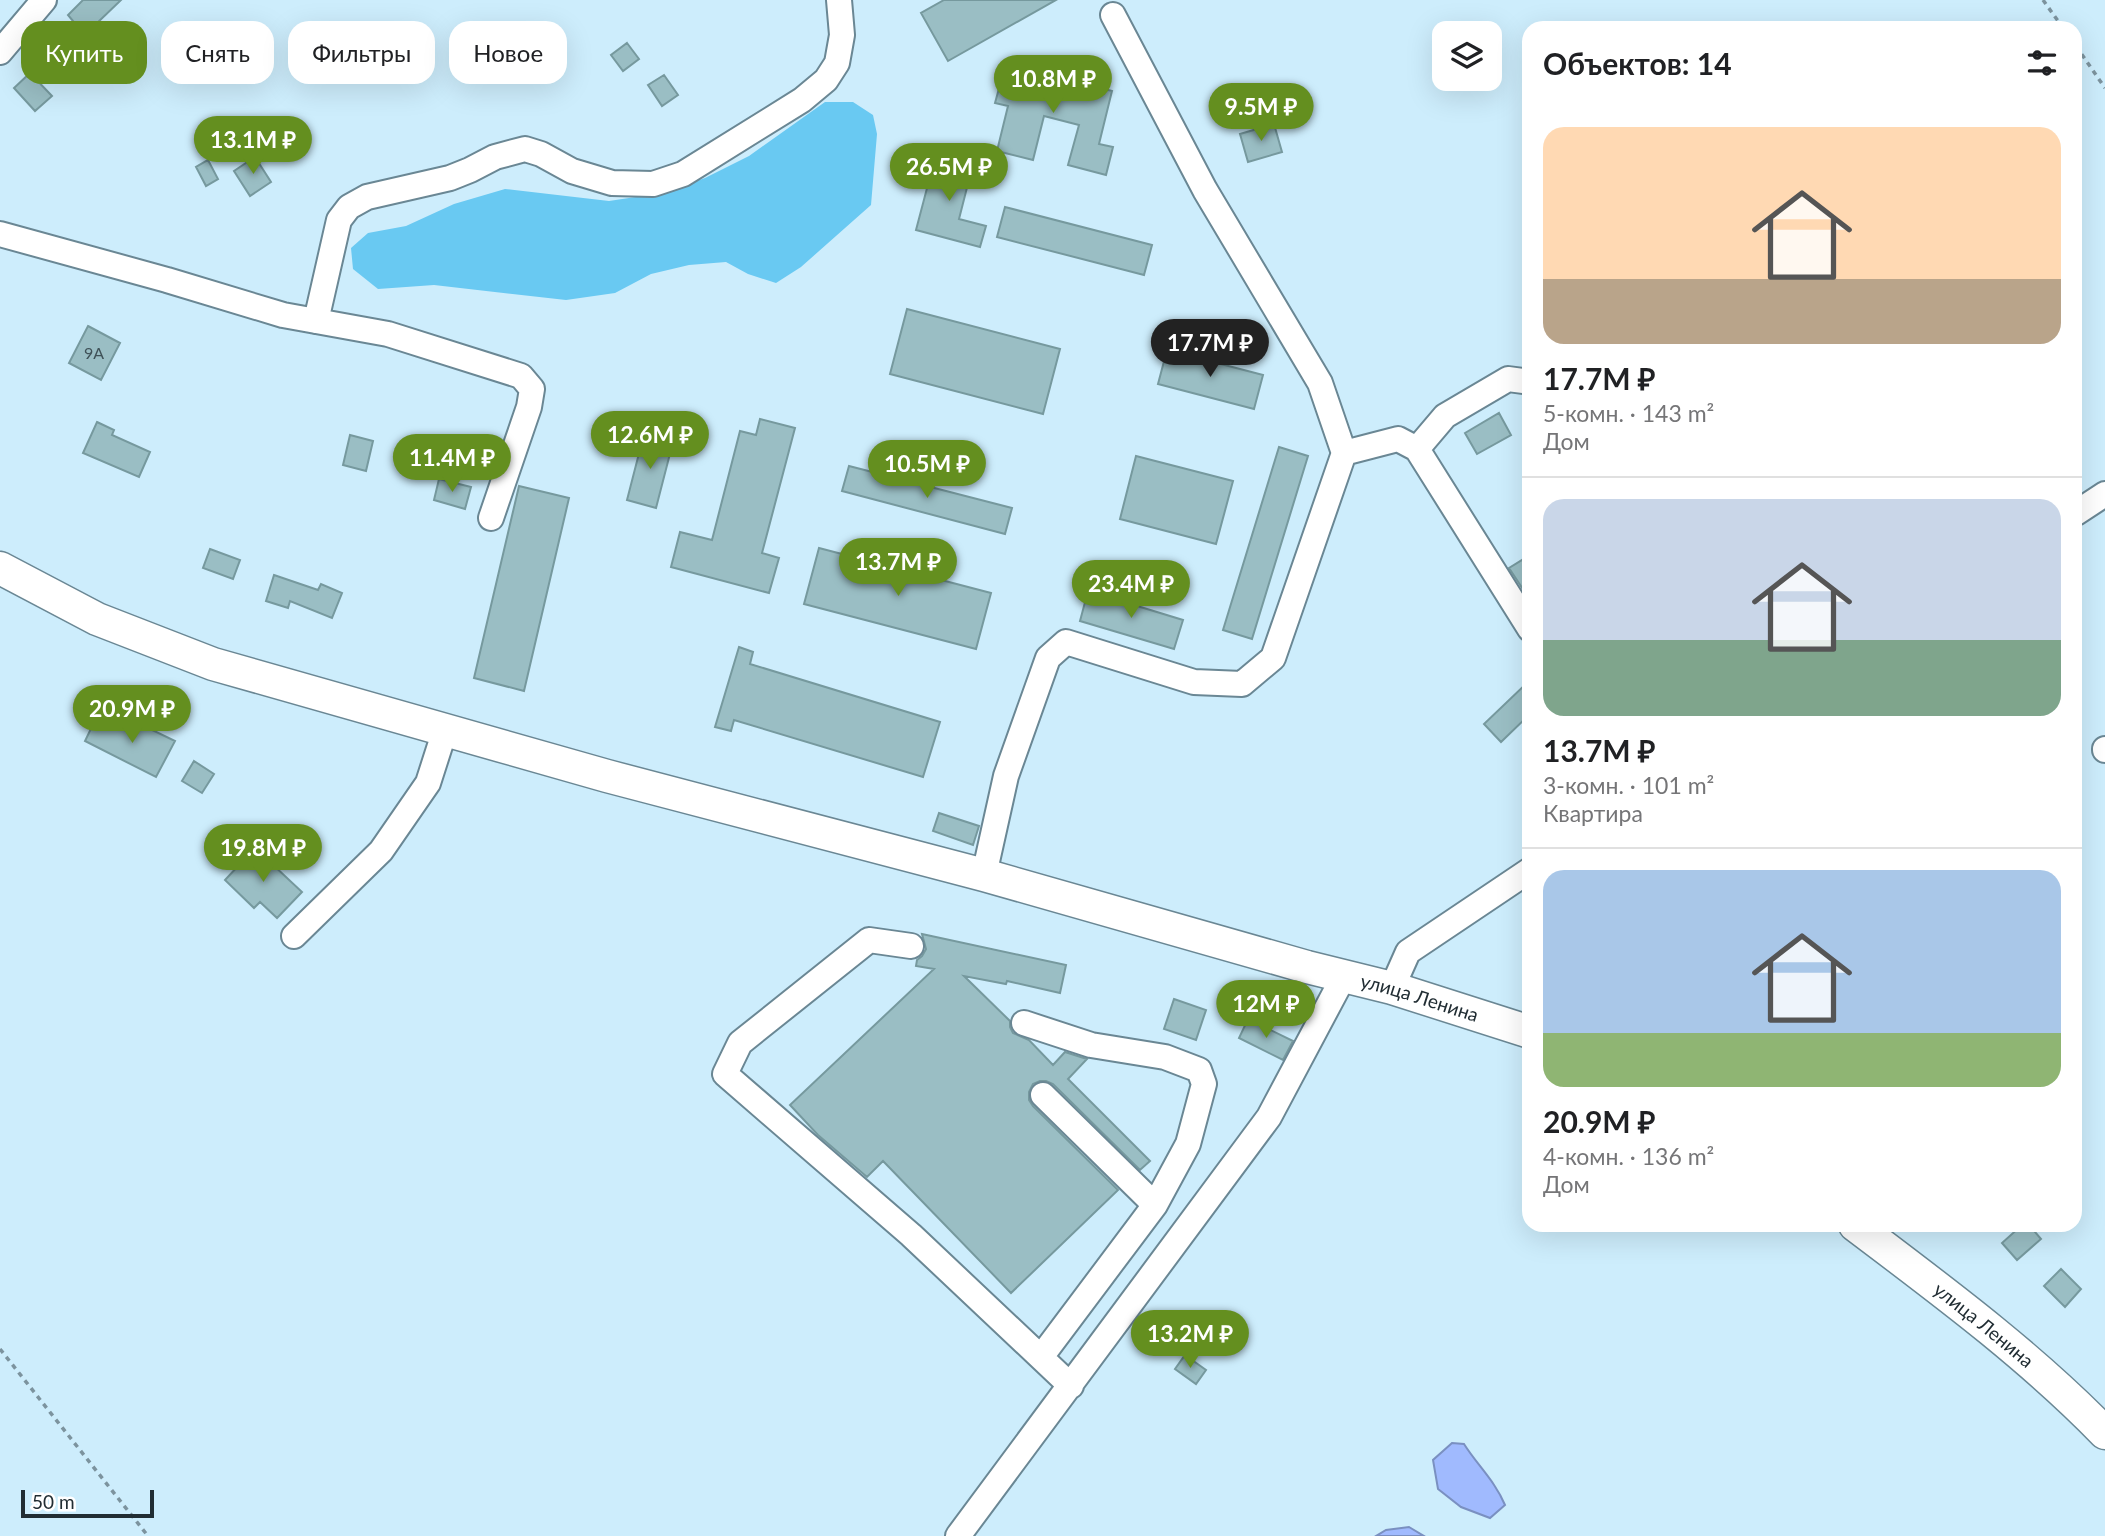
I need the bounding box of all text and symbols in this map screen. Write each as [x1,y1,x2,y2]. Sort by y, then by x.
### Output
chip: Купить [21,21,147,84]
chip: Снять [161,21,274,84]
chip: Фильтры [288,21,435,84]
chip: Новое [449,21,567,84]
map controls [1432,21,1502,91]
button: layers [1432,21,1502,91]
icon: filters [2023,44,2061,82]
text: Объектов: 14 [1543,45,1732,81]
pin: 10.8M ₽ [988,55,1118,115]
text: 10.8M ₽ [1010,64,1096,92]
pin: 9.5M ₽ [1204,83,1318,143]
text: 9.5M ₽ [1225,92,1297,120]
pin: 13.1M ₽ [188,116,318,176]
text: 13.1M ₽ [210,125,296,153]
pin: 26.5M ₽ [884,144,1014,203]
text: 26.5M ₽ [906,152,992,180]
icon: home [1739,172,1865,298]
pin: 17.7M ₽ [1145,320,1275,379]
text: 17.7M ₽ [1167,328,1253,356]
house number: 9А [84,343,104,362]
text: 17.7M ₽ [1543,360,1655,396]
text: 5-комн. · 143 m² [1543,399,1714,427]
pin: 12.6M ₽ [585,412,715,471]
text: 12.6M ₽ [607,420,693,448]
text: Дом [1543,427,1590,455]
pin: 11.4M ₽ [387,434,517,494]
pin: 10.5M ₽ [862,440,992,500]
text: 11.4M ₽ [409,443,495,471]
text: 10.5M ₽ [884,449,970,477]
pin: 13.7M ₽ [833,538,963,598]
icon: home [1739,544,1865,670]
text: 13.7M ₽ [855,547,941,575]
pin: 23.4M ₽ [1066,560,1196,620]
text: 23.4M ₽ [1088,569,1174,597]
pin: 20.9M ₽ [67,686,197,745]
text: 20.9M ₽ [89,694,175,722]
text: 13.7M ₽ [1543,732,1655,768]
text: 3-комн. · 101 m² [1543,771,1714,799]
text: Квартира [1543,799,1643,827]
pin: 19.8M ₽ [198,824,328,884]
text: 19.8M ₽ [220,833,306,861]
icon: home [1739,915,1865,1041]
street label: улица Ленина [1358,969,1482,1026]
pin: 12M ₽ [1217,981,1315,1040]
text: 12M ₽ [1232,989,1300,1017]
text: 20.9M ₽ [1543,1103,1655,1139]
text: 4-комн. · 136 m² [1543,1142,1714,1170]
text: Дом [1543,1170,1590,1198]
street label: улица Ленина [1929,1277,2039,1372]
pin: 13.2M ₽ [1125,1310,1255,1370]
text: 13.2M ₽ [1147,1319,1233,1347]
scale bar [21,1487,154,1519]
text: 50 m [32,1490,75,1513]

